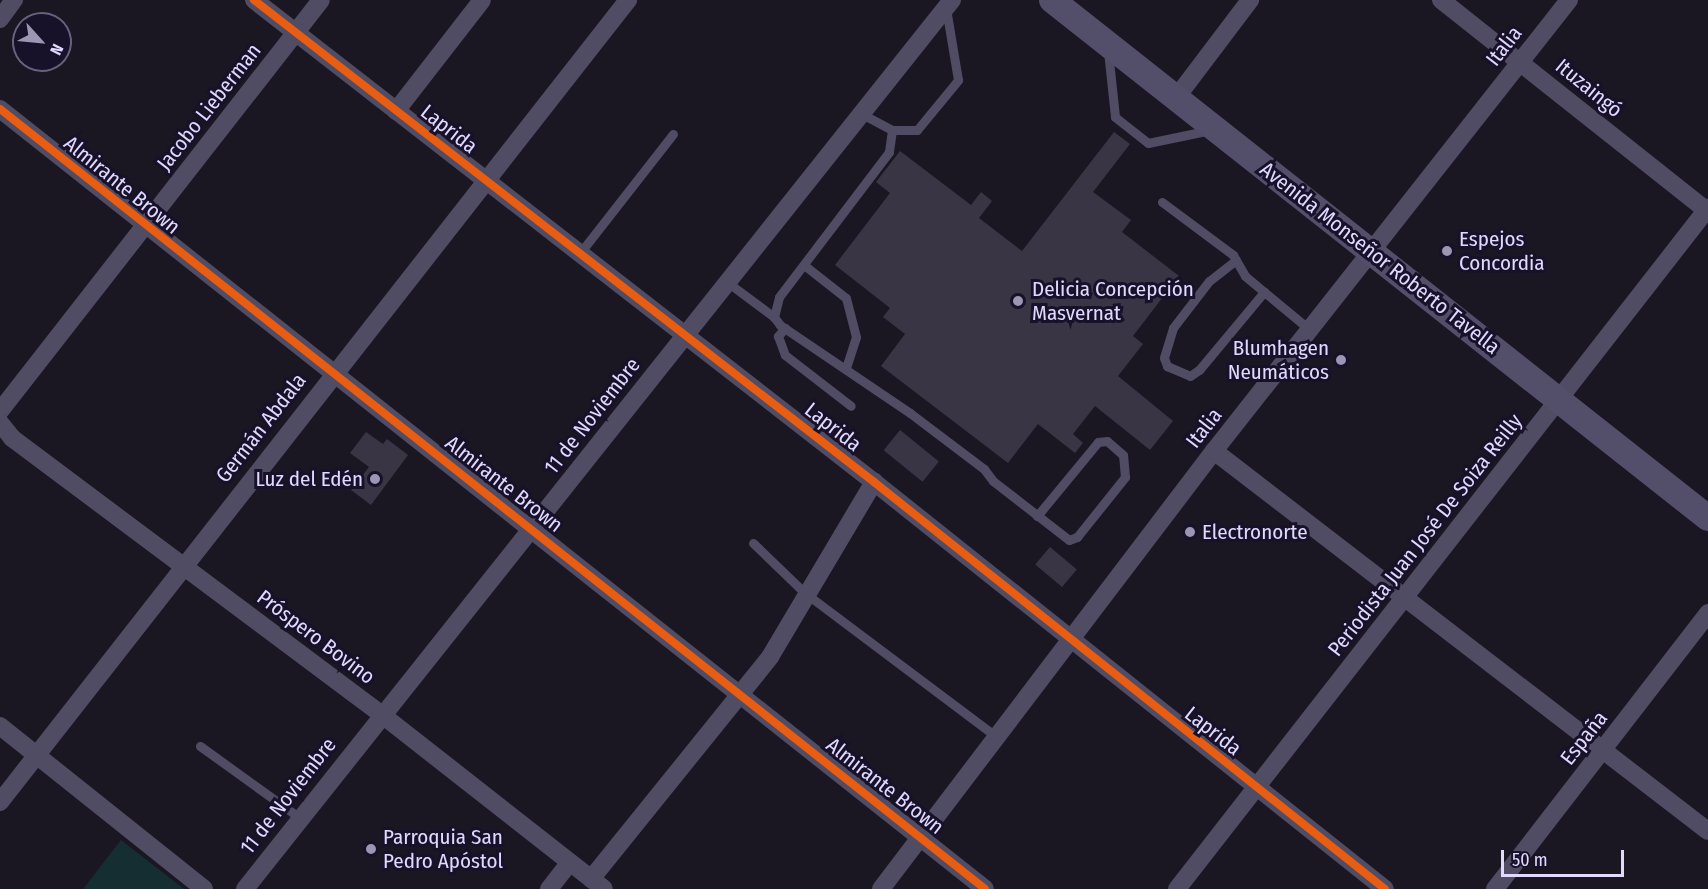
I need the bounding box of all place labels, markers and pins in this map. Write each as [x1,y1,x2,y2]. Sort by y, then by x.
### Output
place label: Espejos Concordia [1459,226,1545,276]
marker: Espejos Concordia [1440,244,1454,258]
place label: Delicia Concepción Masvernat [1032,276,1194,326]
marker: Delicia Concepción Masvernat [1009,292,1027,310]
place label: Blumhagen Neumáticos [1228,335,1329,385]
marker: Blumhagen Neumáticos [1334,353,1348,367]
place label: Luz del Edén [256,466,363,492]
marker: Luz del Edén [368,472,382,486]
place label: Electronorte [1202,519,1308,545]
marker: Electronorte [1183,525,1197,539]
place label: Parroquia San Pedro Apóstol [383,824,503,874]
marker: Parroquia San Pedro Apóstol [364,842,378,856]

